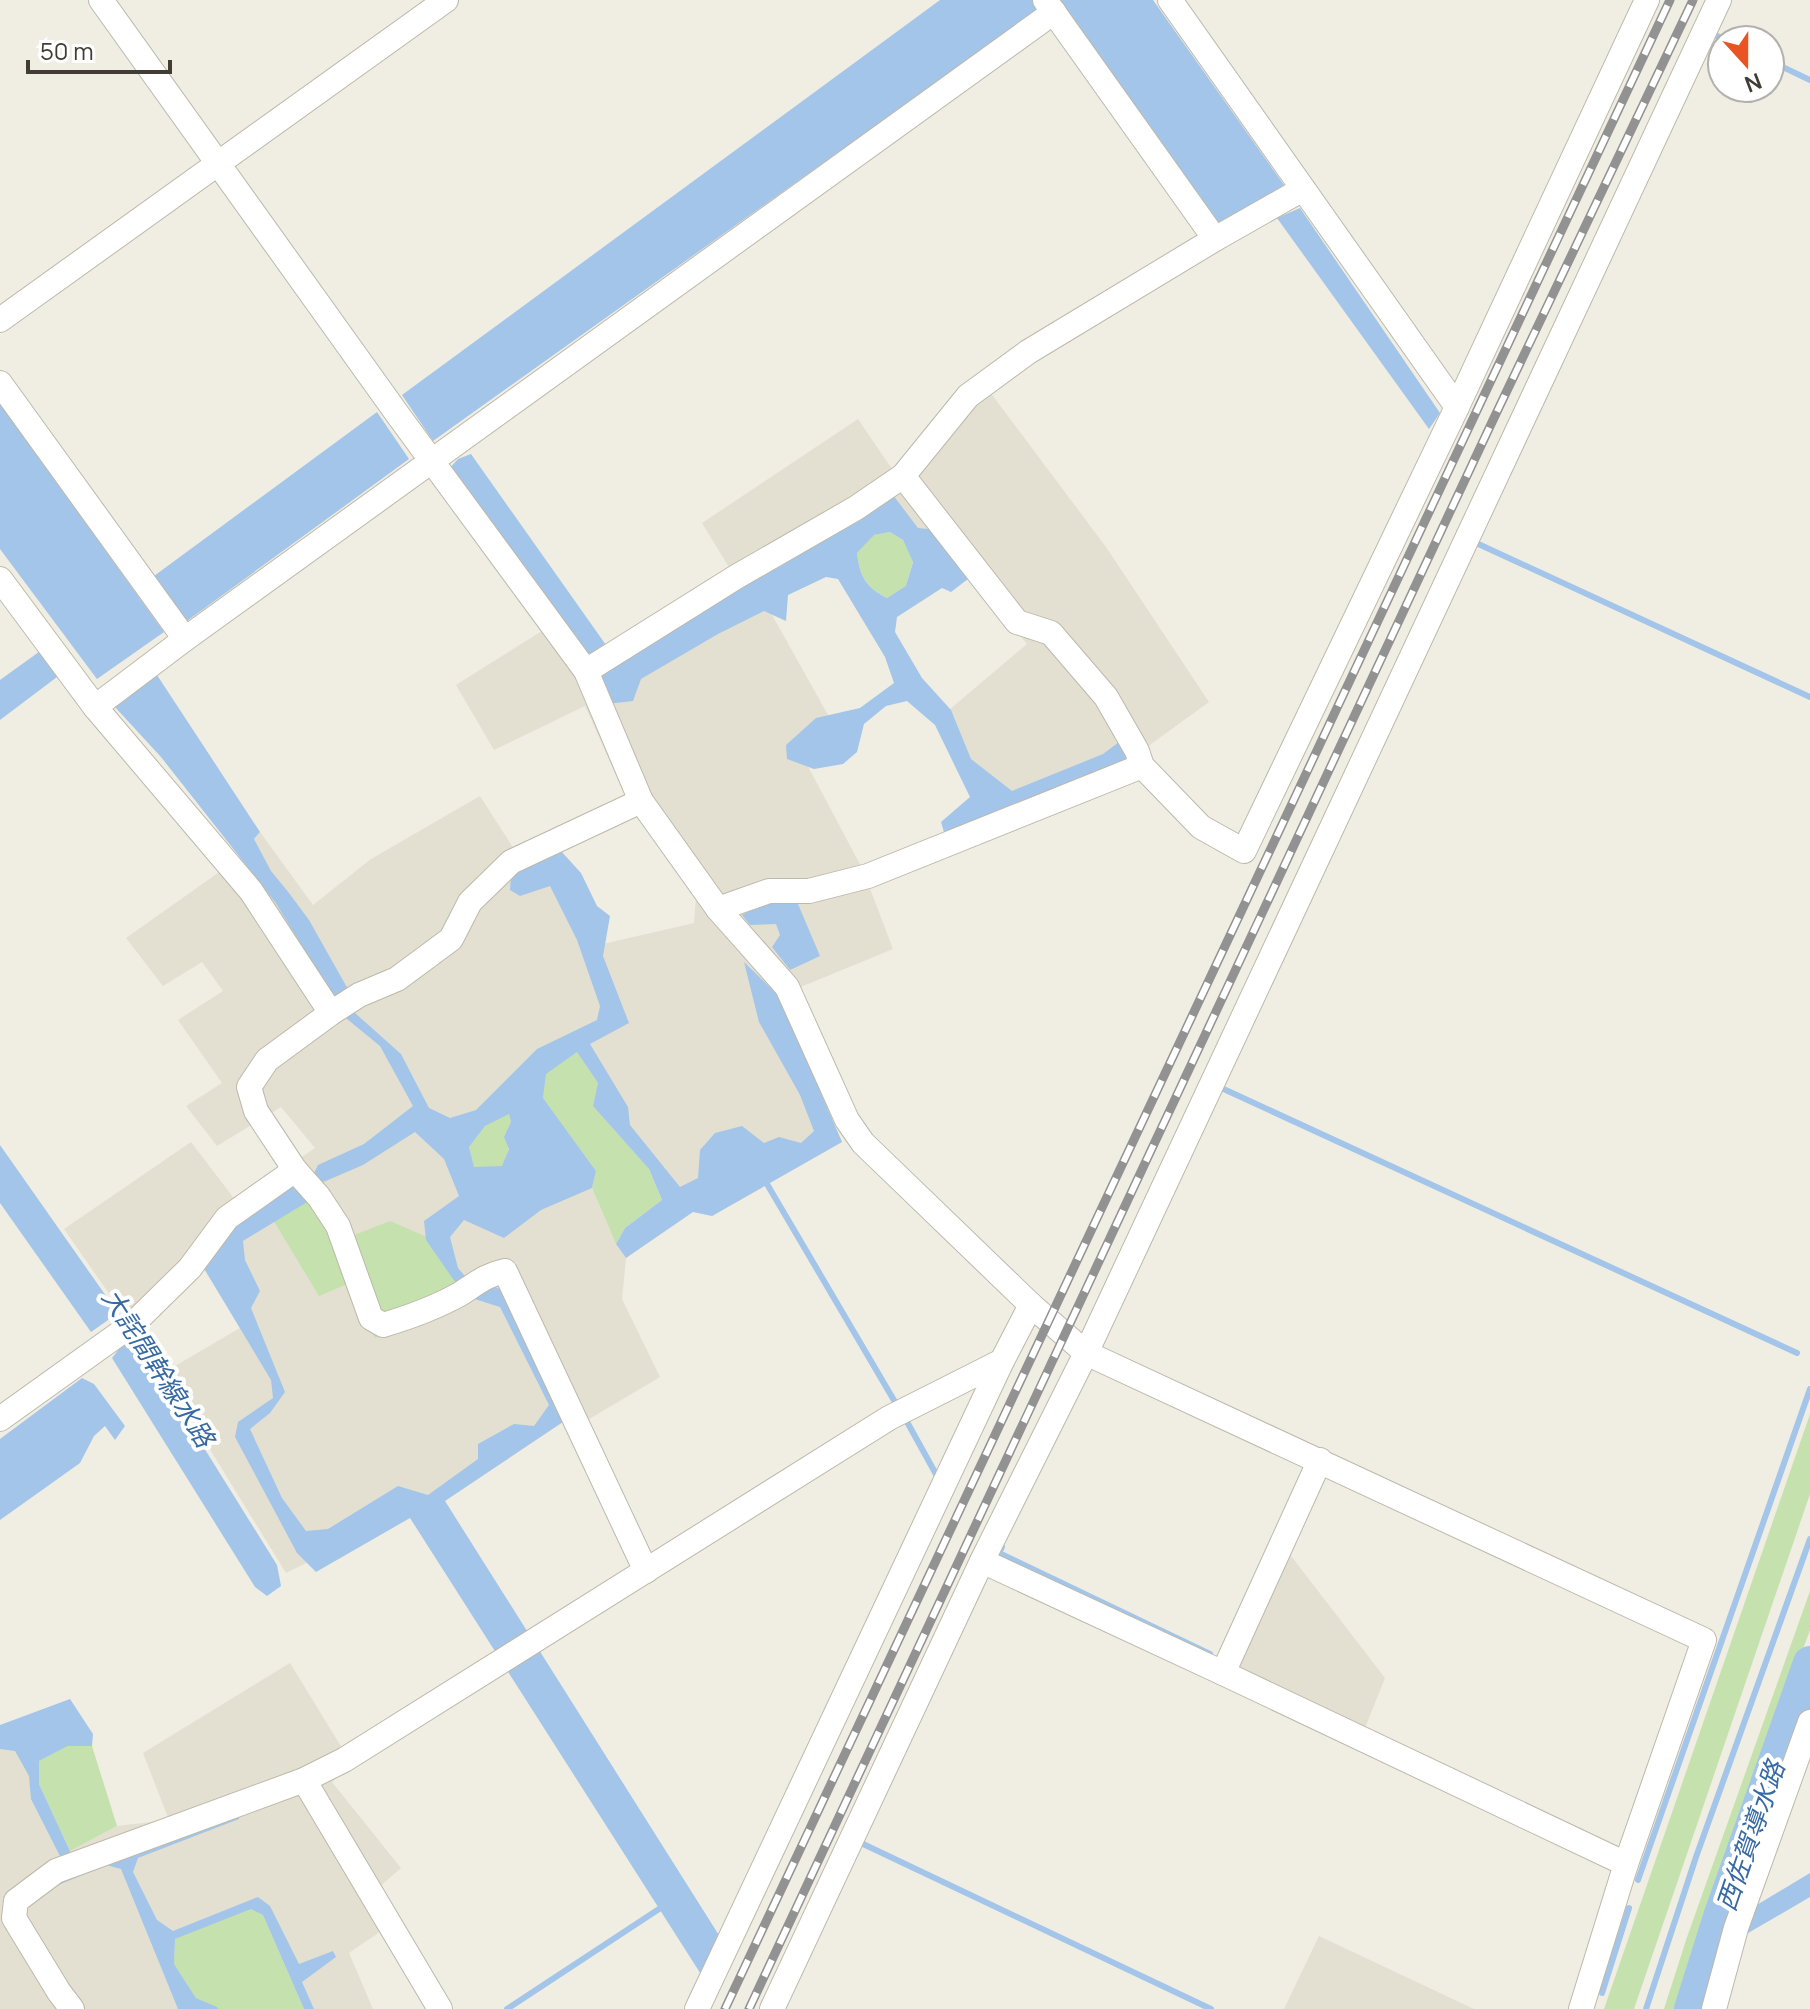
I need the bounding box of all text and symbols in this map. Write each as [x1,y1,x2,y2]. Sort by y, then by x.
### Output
scale bar [28,24,170,74]
north arrow [1706,24,1786,104]
text: 50 m [40,34,94,67]
text: N [1740,66,1766,100]
water label: 大詫間幹線水路 [94,1281,225,1455]
water label: 西佐賀導水路 [1708,1754,1793,1915]

